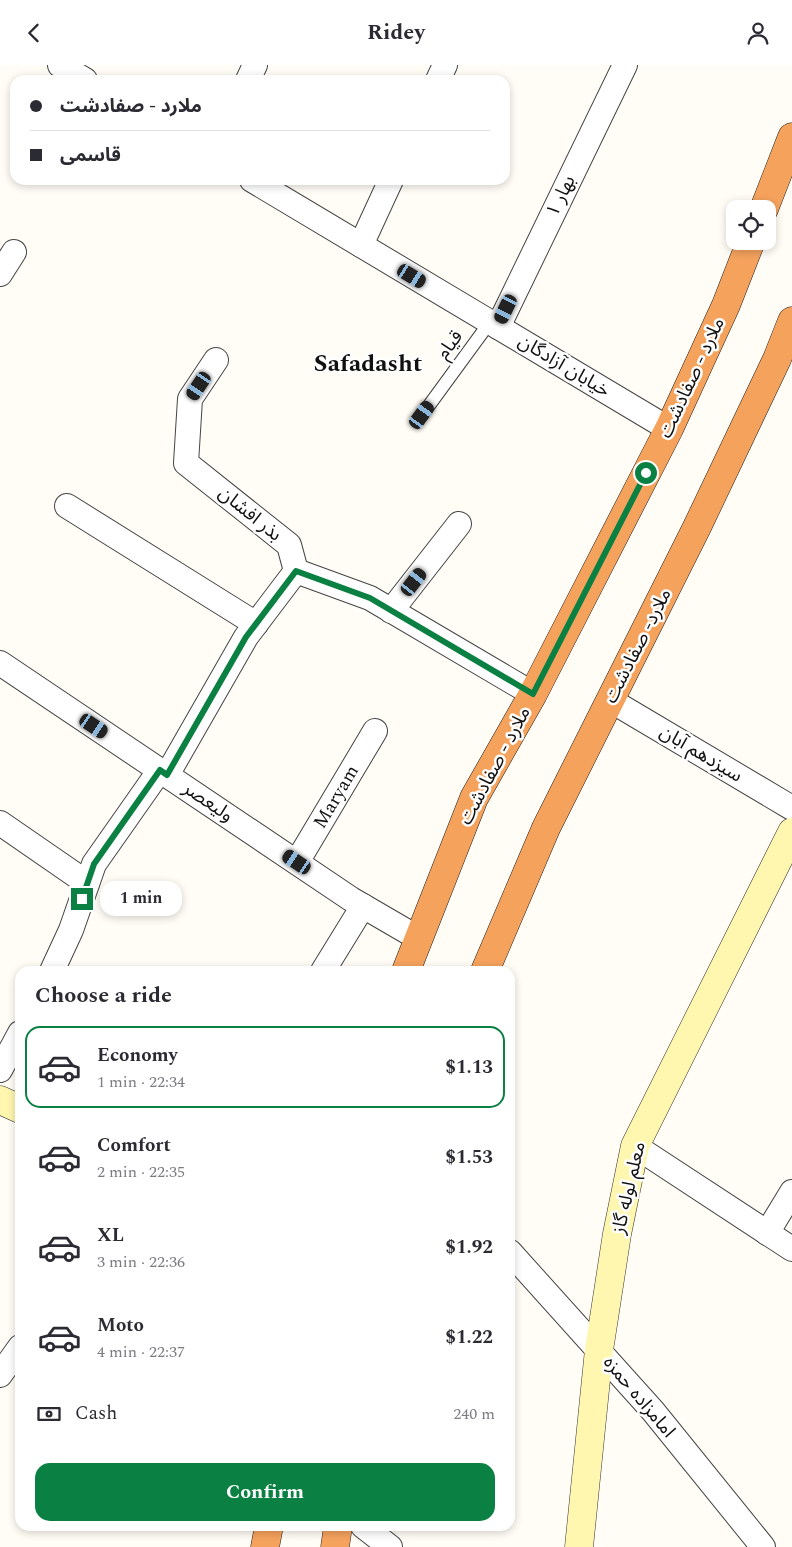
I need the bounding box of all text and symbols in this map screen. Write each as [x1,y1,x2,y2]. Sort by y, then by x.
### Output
text: Ridey [367,16,425,49]
icon: back [20,19,48,47]
icon: person [744,19,772,47]
text: ملارد - صفادشت [60,92,202,121]
text: قاسمی [60,141,121,170]
street label: بهار ۱ [539,170,583,222]
map controls [726,200,776,250]
button: locate [726,200,776,250]
car [395,262,428,290]
car [492,292,519,326]
street label: ملارد - صفادشت [651,313,733,443]
street label: قیام [429,324,471,366]
street label: خیابان آزادگان [512,327,616,405]
district label: Safadasht [314,346,422,382]
car [184,369,213,403]
car [407,398,436,432]
route start [635,462,657,484]
street label: بذر افشان [212,479,288,549]
car [398,566,429,598]
street label: ملارد- صفادشت [597,583,679,709]
street label: ملارد - صفادشت [452,702,538,830]
car [77,711,110,741]
street label: سیزدهم آبان [654,718,748,790]
street label: Maryam [306,759,366,834]
street label: ولیعصر [176,774,239,830]
car [280,847,313,877]
callout: 1 min [100,881,182,917]
text: 1 min [120,886,162,910]
route end [71,888,93,910]
text: Choose a ride [35,979,172,1012]
text: Economy [97,1041,178,1070]
icon: car [37,1045,82,1090]
text: $1.13 [445,1053,493,1082]
text: 1 min · 22:34 [97,1070,185,1094]
text: Comfort [97,1131,171,1160]
icon: car [37,1135,82,1180]
street label: معلم لوله گاز [604,1139,654,1238]
text: $1.53 [445,1143,493,1172]
text: 2 min · 22:35 [97,1160,185,1184]
text: XL [97,1221,124,1250]
icon: car [37,1225,82,1270]
text: $1.92 [445,1233,493,1262]
text: 3 min · 22:36 [97,1250,185,1274]
text: Moto [97,1311,144,1340]
icon: car [37,1315,82,1360]
text: $1.22 [445,1323,493,1352]
text: 4 min · 22:37 [97,1340,185,1364]
street label: امامزاده حمزه [596,1349,682,1445]
text: Cash [75,1399,117,1428]
icon: cash [35,1400,63,1428]
text: 240 m [453,1402,495,1426]
button: Confirm [35,1463,495,1521]

